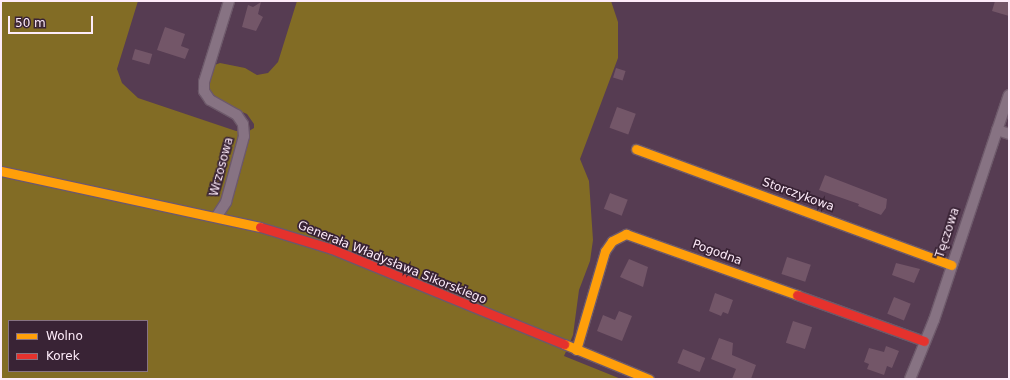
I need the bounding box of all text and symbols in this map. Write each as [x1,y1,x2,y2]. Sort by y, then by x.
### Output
scale bar [10,8,95,34]
text: 50 m [15,16,46,30]
street label: Wrzosowa [207,136,237,198]
street label: Storczykowa [760,175,836,215]
street label: Tęczowa [933,206,963,260]
street label: Generała Władysława Sikorskiego [295,218,489,308]
street label: Pogodna [690,237,744,269]
legend [8,320,148,372]
text: Wolno [46,329,83,343]
text: Korek [46,349,80,363]

